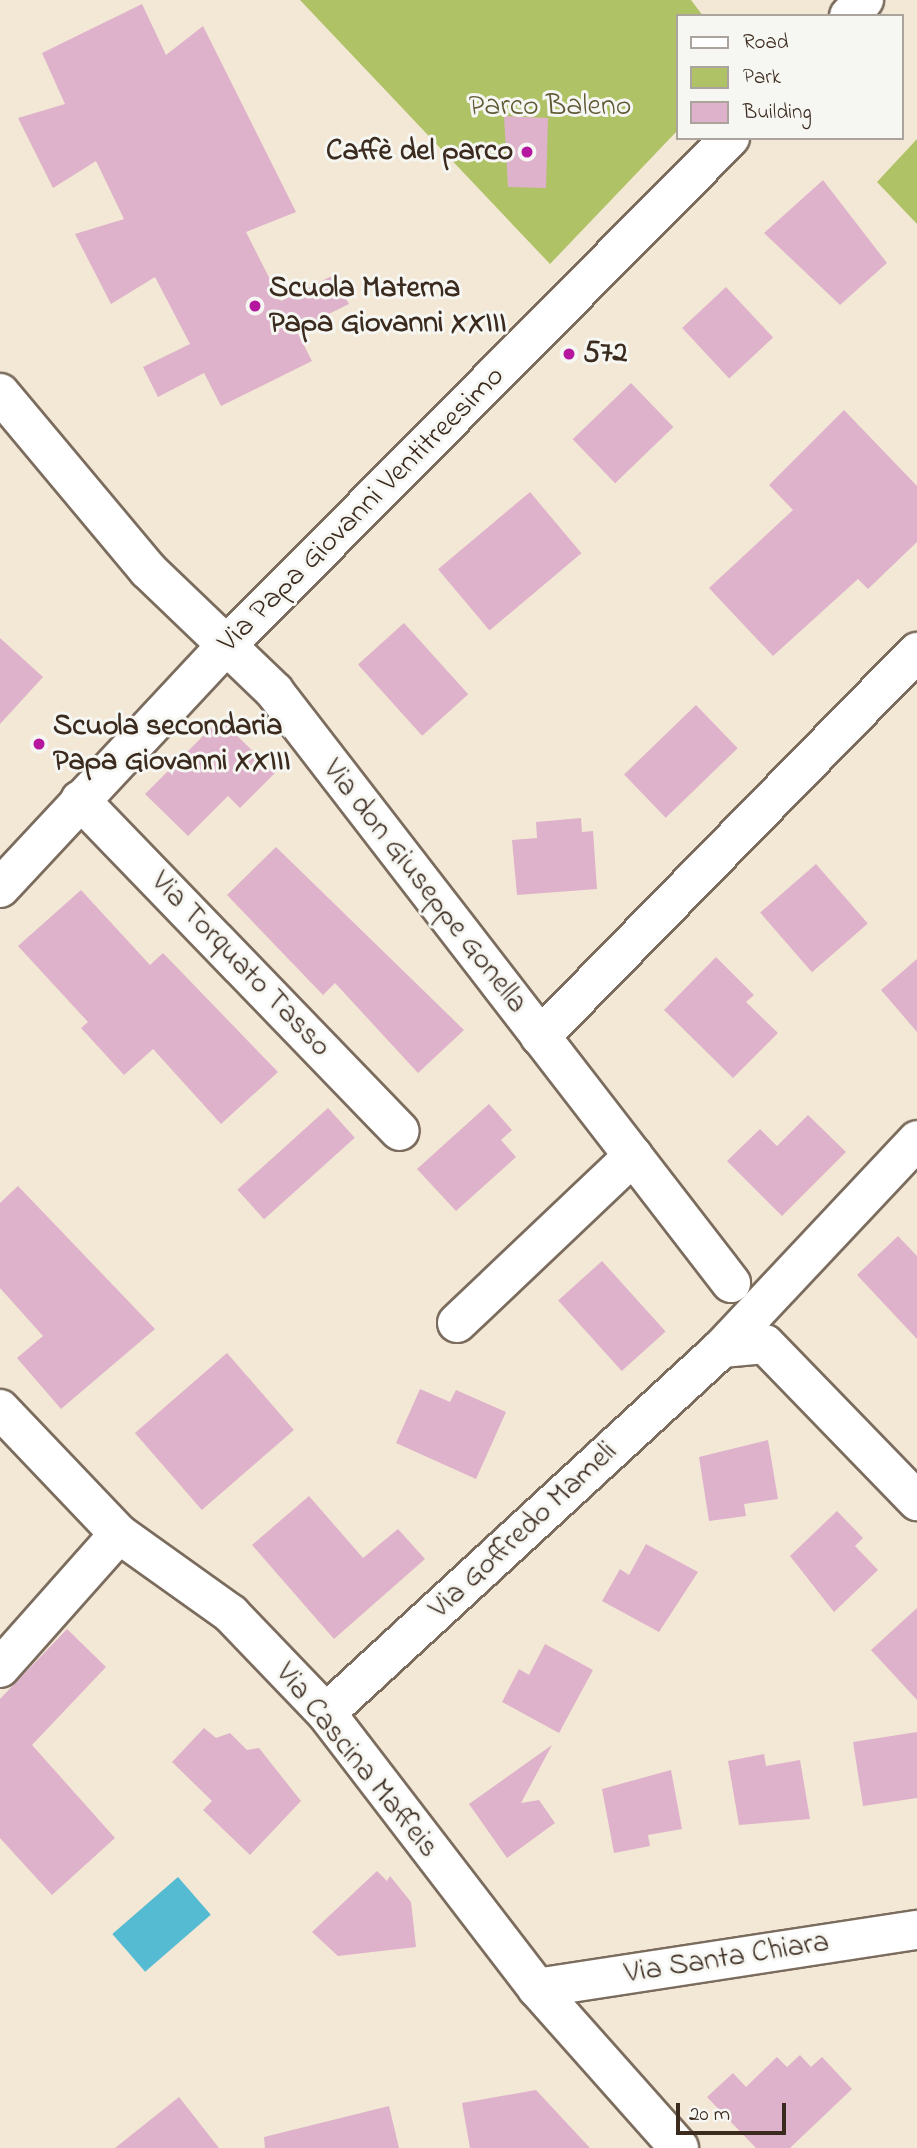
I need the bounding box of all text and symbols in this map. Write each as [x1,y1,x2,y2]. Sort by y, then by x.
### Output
legend [676,14,903,140]
text: Road [743,28,789,58]
text: Park [743,63,781,93]
park label: Parco Baleno [469,89,631,125]
text: Building [743,98,812,128]
place label: Caffè del parco [326,134,513,170]
marker: Caffè del parco [519,144,535,160]
place label: Scuola Materna Papa Giovanni XXIII [269,271,507,342]
marker: Scuola Materna Papa Giovanni XXIII [247,298,263,314]
place label: 572 [583,336,627,372]
marker: 572 [561,346,577,362]
street label: Via Papa Giovanni Ventitreesimo [211,359,513,661]
place label: Scuola secondaria Papa Giovanni XXIII [53,709,291,780]
marker: Scuola secondaria Papa Giovanni XXIII [31,736,47,752]
street label: Via don Giuseppe Gonella [314,753,534,1021]
street label: Via Torquato Tasso [142,865,338,1065]
street label: Via Goffredo Mameli [422,1435,626,1627]
street label: Via Cascina Maffeis [267,1656,445,1866]
street label: Via Santa Chiara [622,1925,832,1993]
scale bar [679,2088,789,2132]
text: 20 m [689,2100,730,2130]

